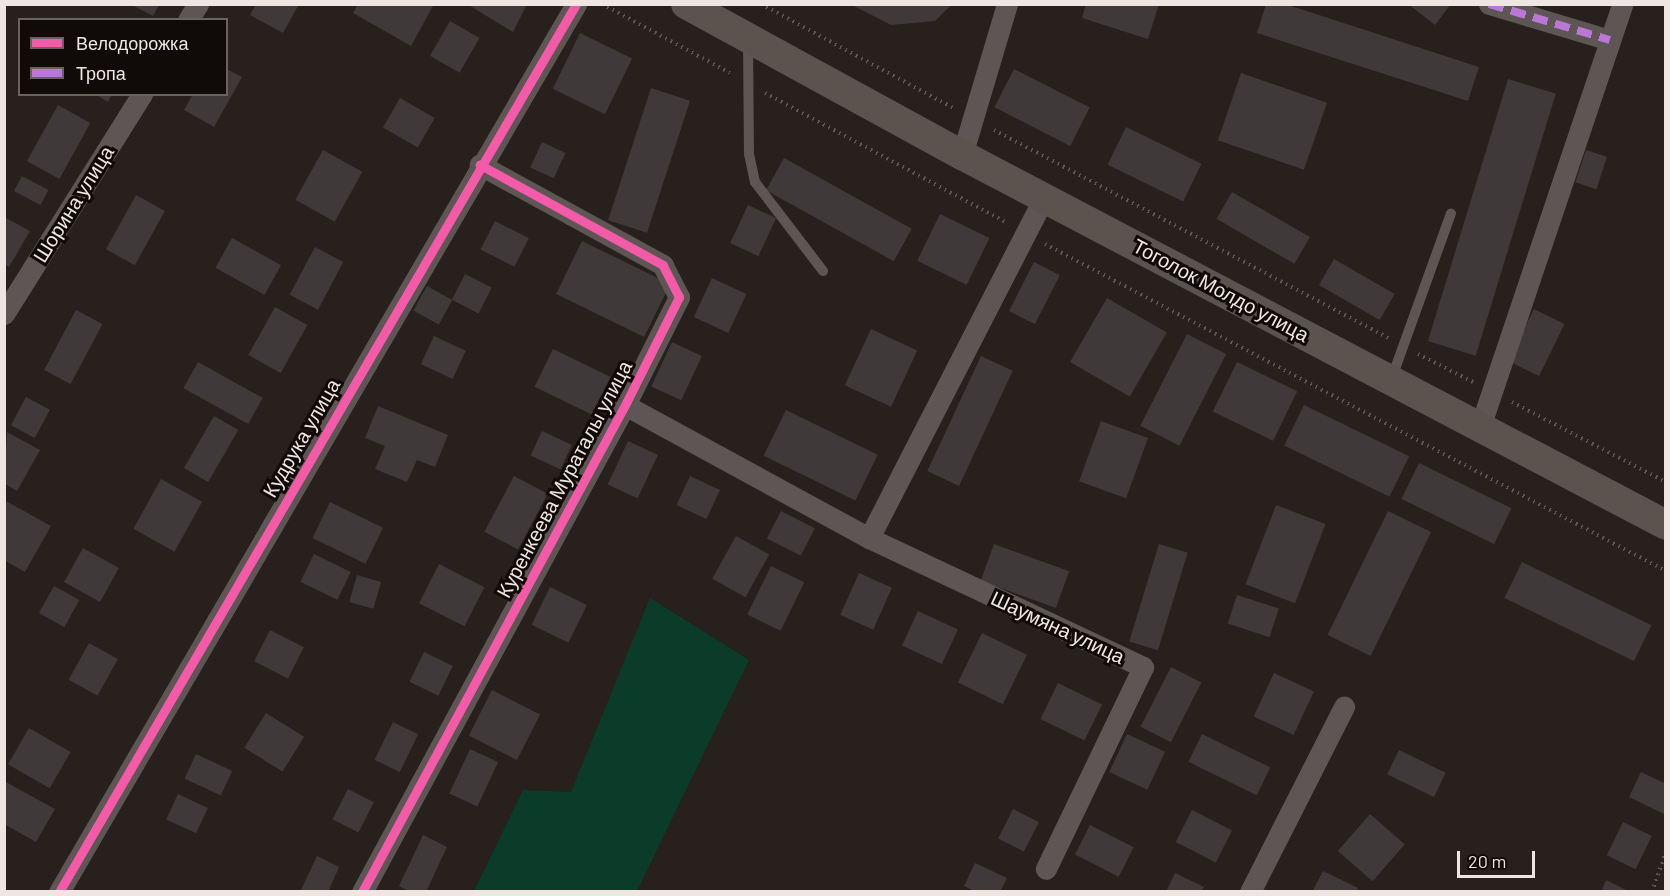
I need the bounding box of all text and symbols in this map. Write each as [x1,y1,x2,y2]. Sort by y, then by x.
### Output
legend [18,18,228,96]
text: Велодорожка [76,32,188,54]
text: Тропа [76,62,126,84]
street label: Шорина улица [28,141,118,267]
street label: Тоголок Молдо улица [1129,233,1313,347]
street label: Куренкеева Мураталы улица [491,356,637,602]
street label: Кудрука улица [257,374,345,502]
street label: Шаумяна улица [987,586,1129,668]
scale bar [1460,839,1538,877]
text: 20 m [1468,850,1506,872]

